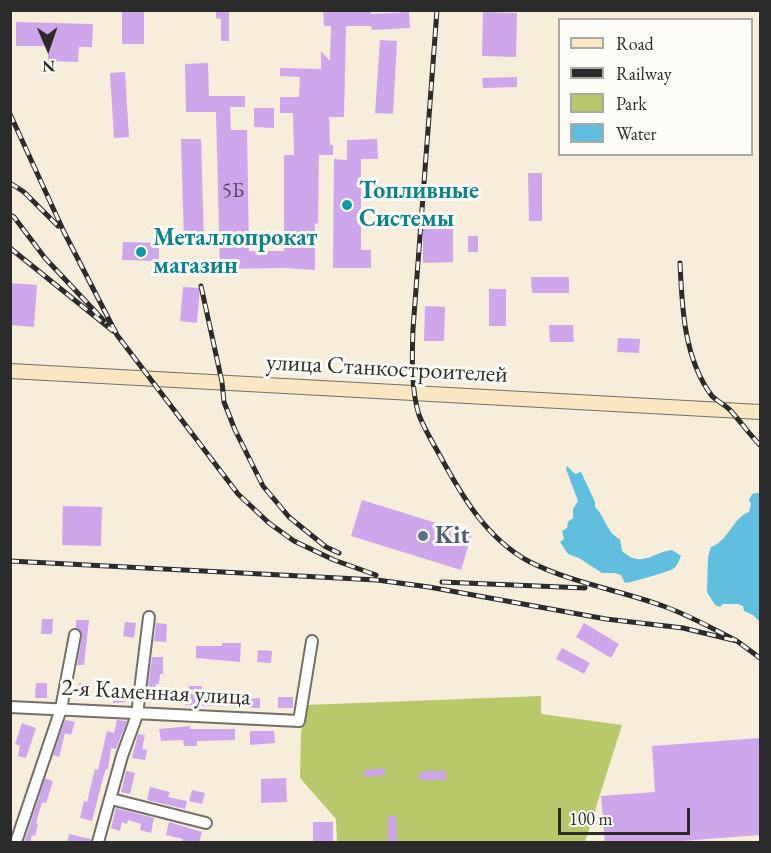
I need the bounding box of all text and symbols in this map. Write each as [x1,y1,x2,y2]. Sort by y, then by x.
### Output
north arrow [18,18,78,78]
legend [558,18,753,156]
text: Road [616,32,654,55]
text: N [42,56,55,77]
text: Railway [616,62,672,85]
text: Park [616,92,647,115]
text: Water [616,122,657,145]
place label: Топливные Системы [359,177,479,233]
house number: 5Б [222,178,244,204]
marker: Топливные Системы [340,198,354,212]
place label: Металлопрокат магазин [153,224,317,280]
marker: Металлопрокат магазин [134,245,148,259]
street label: улица Станкостроителей [265,348,509,390]
place label: Kit [435,522,469,550]
marker: Kit [416,529,430,543]
street label: 2-я Каменная улица [61,674,251,712]
scale bar [561,796,693,834]
text: 100 m [569,807,613,830]

